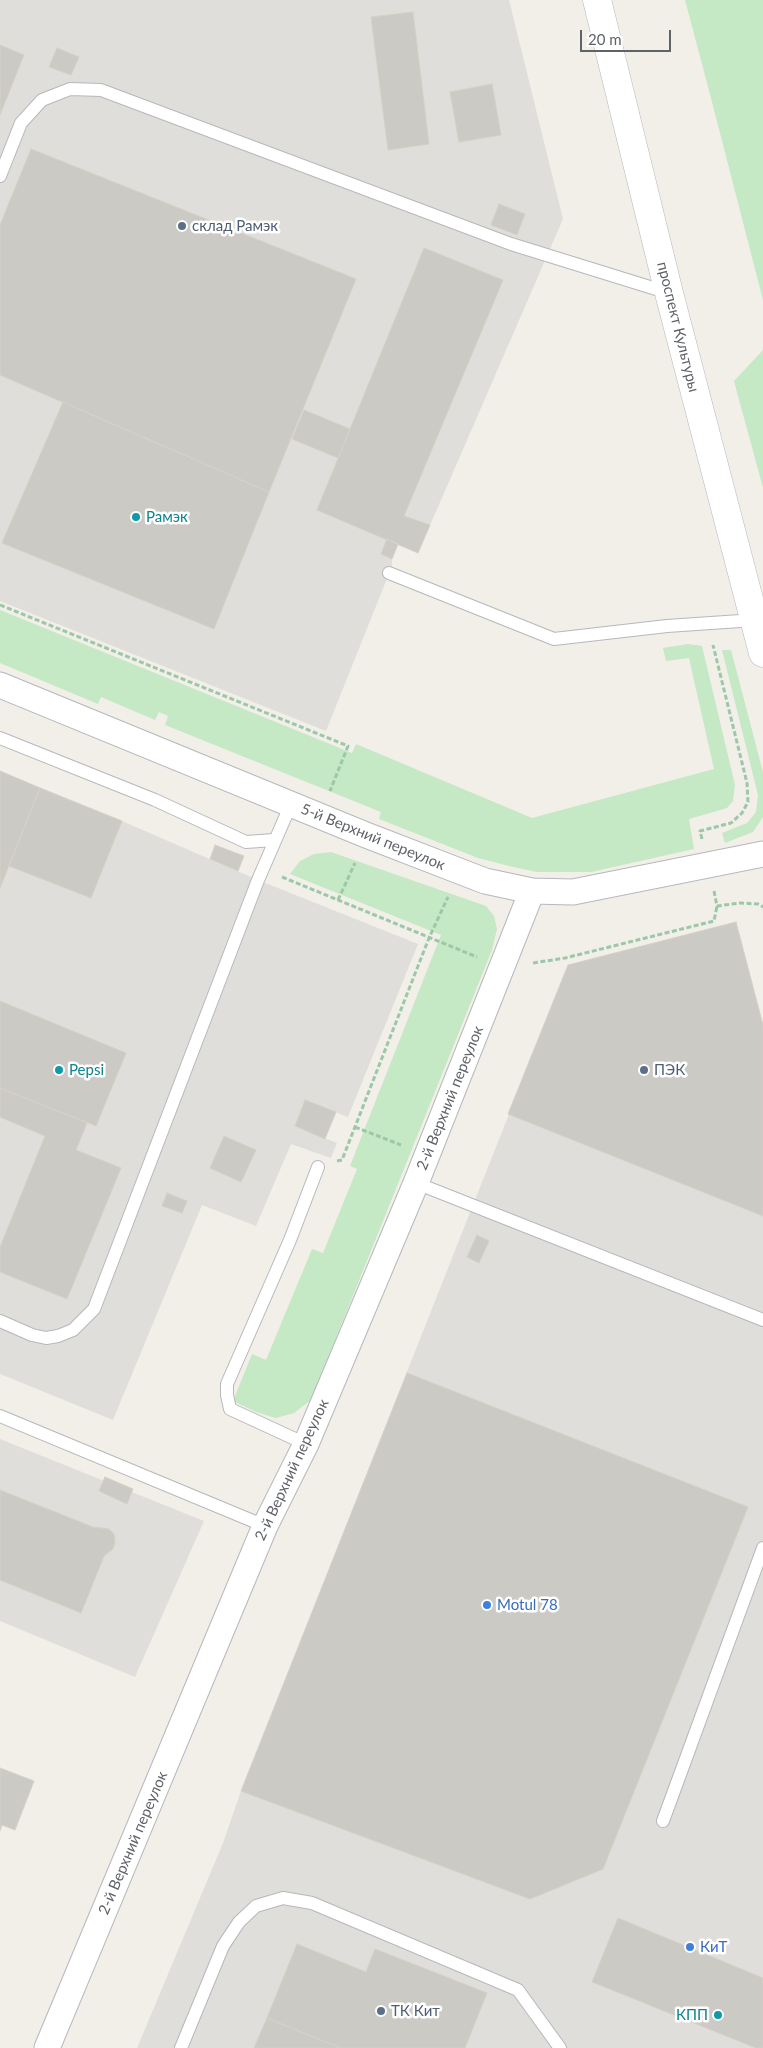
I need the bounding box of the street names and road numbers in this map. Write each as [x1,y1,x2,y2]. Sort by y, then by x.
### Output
street label: проспект Культуры [653,260,703,394]
street label: 5-й Верхний переулок [298,800,448,874]
street label: 2-й Верхний переулок [413,1023,487,1173]
street label: 2-й Верхний переулок [251,1396,333,1544]
street label: 2-й Верхний переулок [95,1769,171,1917]

